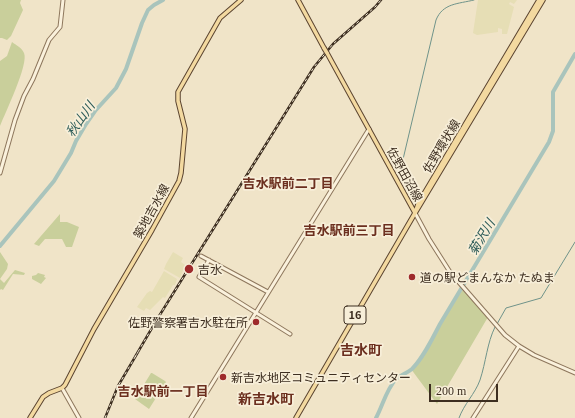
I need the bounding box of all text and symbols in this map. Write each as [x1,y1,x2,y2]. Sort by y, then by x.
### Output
water label: 秋山川 [62,99,98,139]
street label: 佐野環状線 [419,117,463,175]
street label: 佐野田沼線 [384,144,426,204]
district label: 吉水駅前二丁目 [243,175,333,191]
street label: 築地吉水線 [130,181,172,241]
water label: 菊沢川 [464,216,498,258]
district label: 吉水駅前三丁目 [304,222,394,238]
place label: 吉水 [198,262,222,276]
marker: 吉水 [183,263,195,275]
place label: 道の駅どまんなか たぬま [420,270,555,284]
marker: 道の駅どまんなか たぬま [407,272,417,282]
road number: 16 [344,306,366,324]
place label: 佐野警察署吉水駐在所 [128,315,248,329]
marker: 佐野警察署吉水駐在所 [251,317,261,327]
district label: 吉水町 [340,342,382,358]
place label: 新吉水地区コミュニティセンター [231,370,411,384]
marker: 新吉水地区コミュニティセンター [218,372,228,382]
scale bar [431,376,500,402]
district label: 吉水駅前一丁目 [118,383,208,399]
text: 200 m [436,384,466,398]
district label: 新吉水町 [238,391,294,407]

